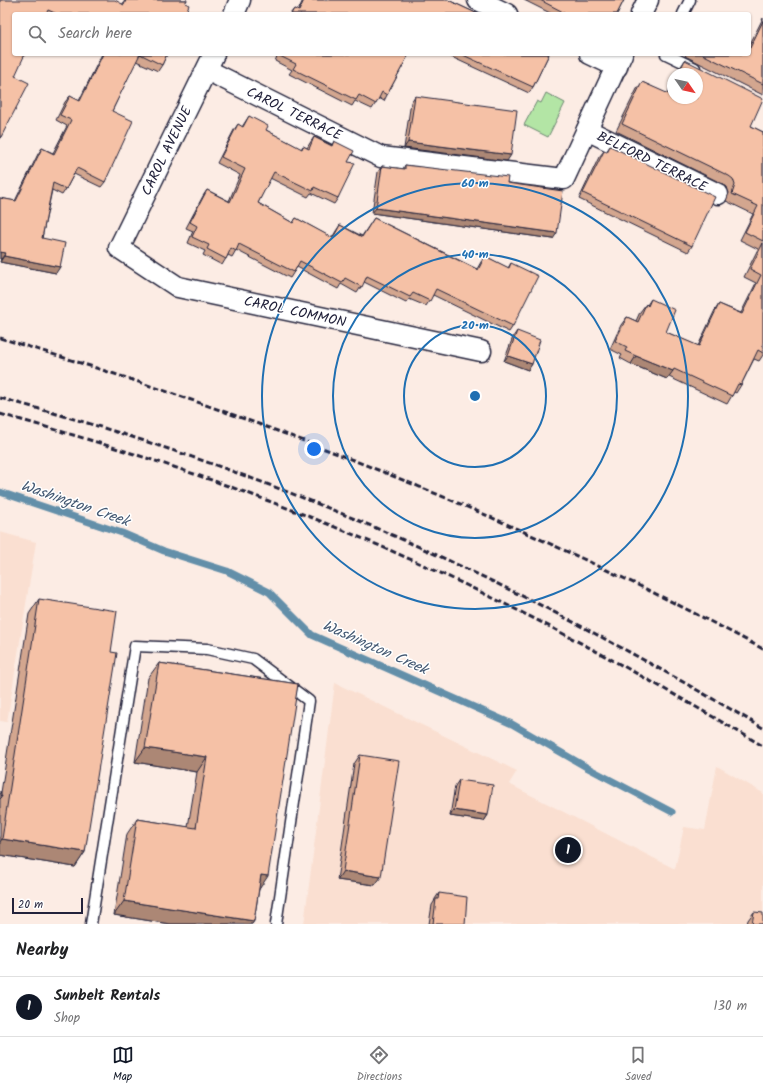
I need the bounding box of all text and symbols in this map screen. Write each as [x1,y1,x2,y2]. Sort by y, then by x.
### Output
search box [12,12,751,56]
text: Search here [58,22,132,46]
icon: search [26,23,48,45]
north arrow [667,68,703,104]
street label: CAROL TERRACE [242,81,346,147]
street label: CAROL AVENUE [136,102,199,199]
street label: BELFORD TERRACE [593,126,712,199]
text: 60 m [461,174,489,193]
text: 40 m [461,245,489,264]
street label: CAROL COMMON [242,290,349,334]
text: 20 m [461,316,489,335]
centre of rings [468,389,482,403]
your location [304,439,324,459]
water label: Washington Creek [18,474,134,534]
water label: Washington Creek [319,614,433,683]
pin: 1 [555,835,581,865]
scale bar [12,896,83,915]
text: 20 m [18,896,43,914]
text: Nearby [16,937,68,964]
text: Sunbelt Rentals [54,984,160,1008]
text: 1 [27,996,31,1017]
text: 130 m [713,996,747,1017]
text: Shop [54,1008,80,1029]
tab: Map [112,1044,134,1086]
tab: Directions [357,1044,402,1086]
tab: Saved [625,1044,651,1086]

